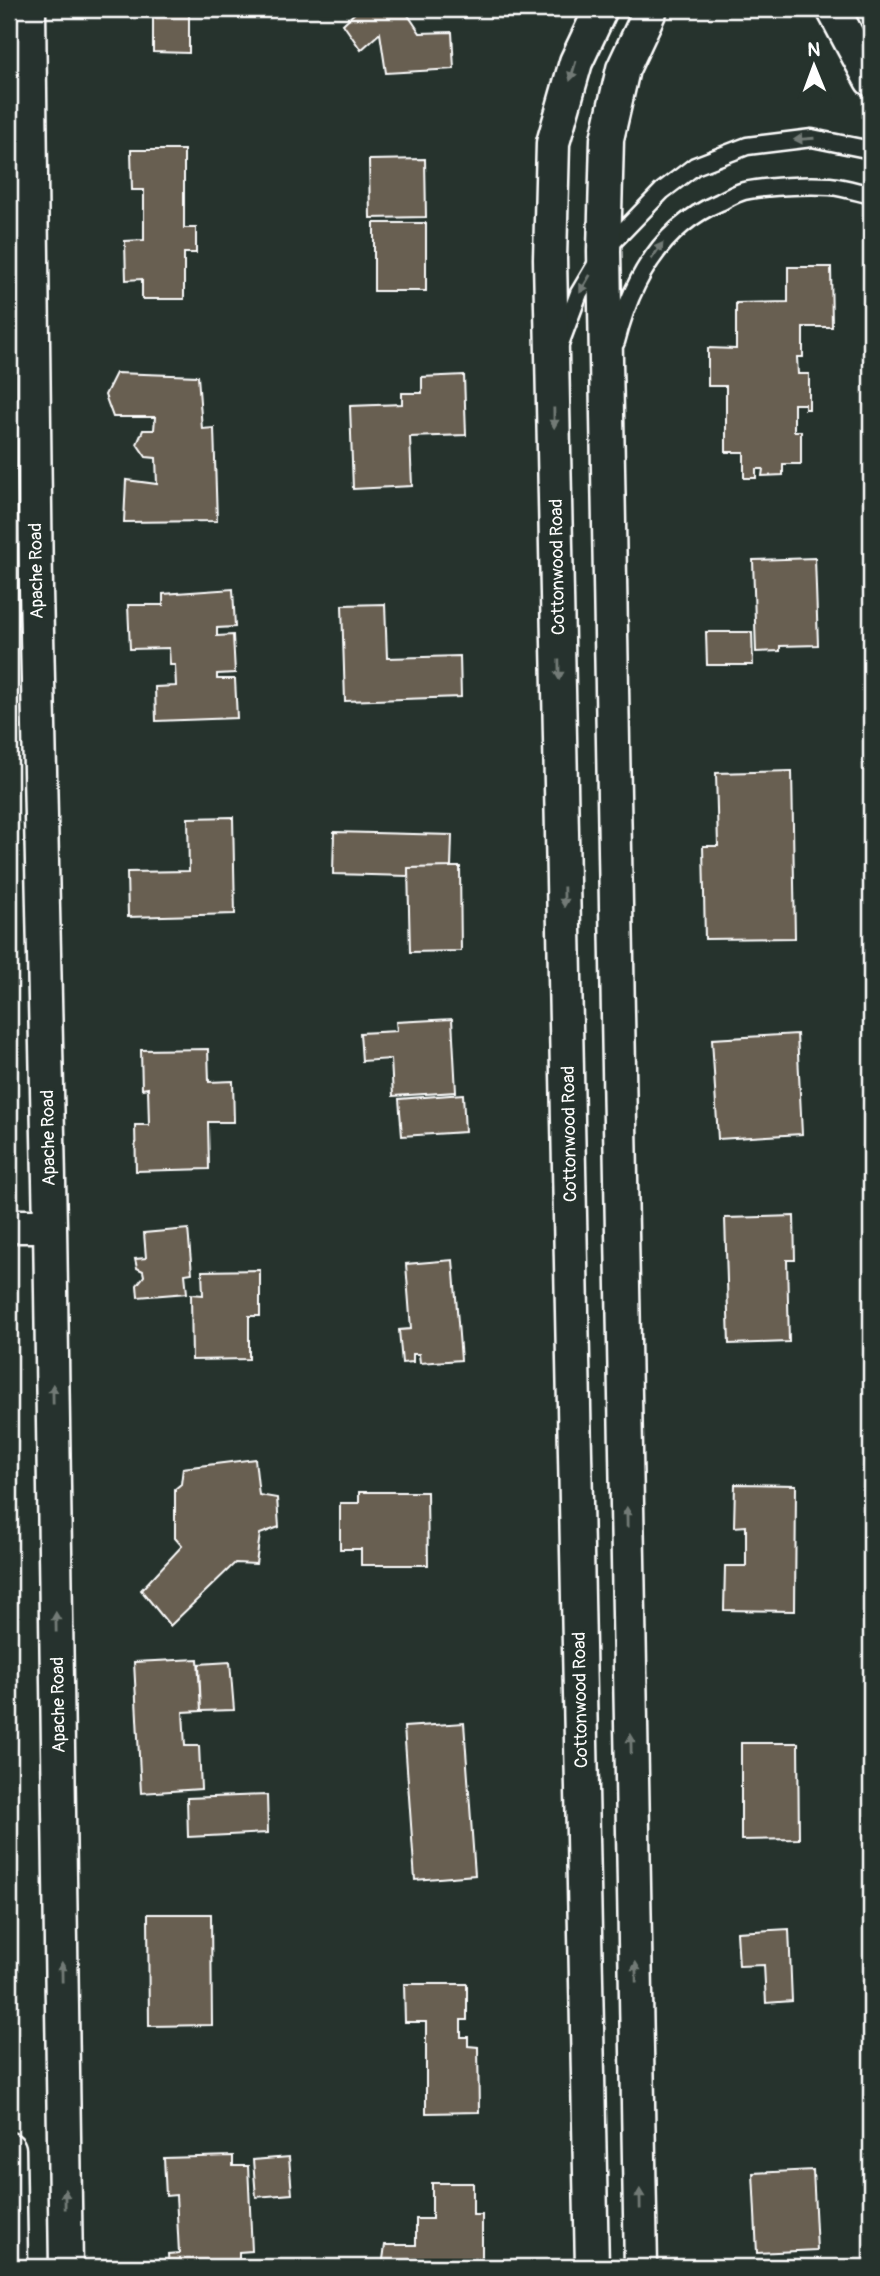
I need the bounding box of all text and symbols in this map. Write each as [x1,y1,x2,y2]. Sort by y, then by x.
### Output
north arrow [778,32,848,102]
text: N [807,38,820,62]
one-way arrow [568,61,578,82]
one-way arrow [793,134,815,145]
one-way arrow [650,242,664,260]
one-way arrow [579,274,591,293]
one-way arrow [548,407,560,429]
street label: Cottonwood Road [545,499,570,635]
street label: Apache Road [24,523,49,619]
one-way arrow [553,659,565,681]
one-way arrow [558,887,570,909]
street label: Cottonwood Road [557,1066,582,1202]
street label: Apache Road [36,1090,61,1186]
one-way arrow [47,1383,59,1405]
one-way arrow [622,1505,633,1527]
one-way arrow [51,1610,62,1632]
street label: Cottonwood Road [568,1632,593,1768]
street label: Apache Road [46,1657,71,1753]
one-way arrow [626,1733,637,1755]
one-way arrow [56,1960,68,1982]
one-way arrow [630,1960,641,1982]
one-way arrow [60,2188,71,2210]
one-way arrow [634,2188,645,2210]

